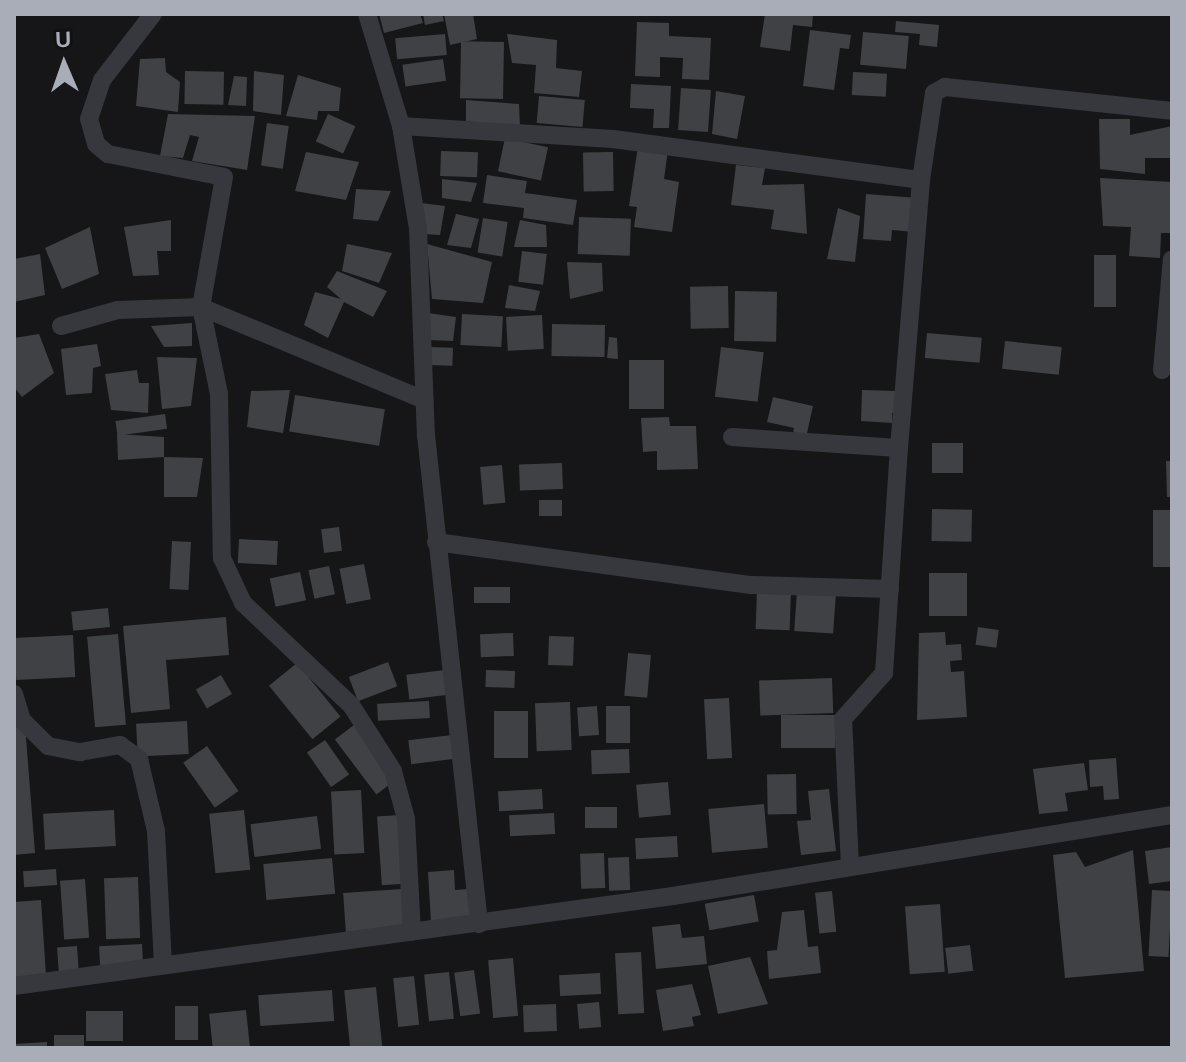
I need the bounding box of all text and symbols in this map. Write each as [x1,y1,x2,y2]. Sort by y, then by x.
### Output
north arrow [24,24,104,104]
text: U [55,27,72,52]

